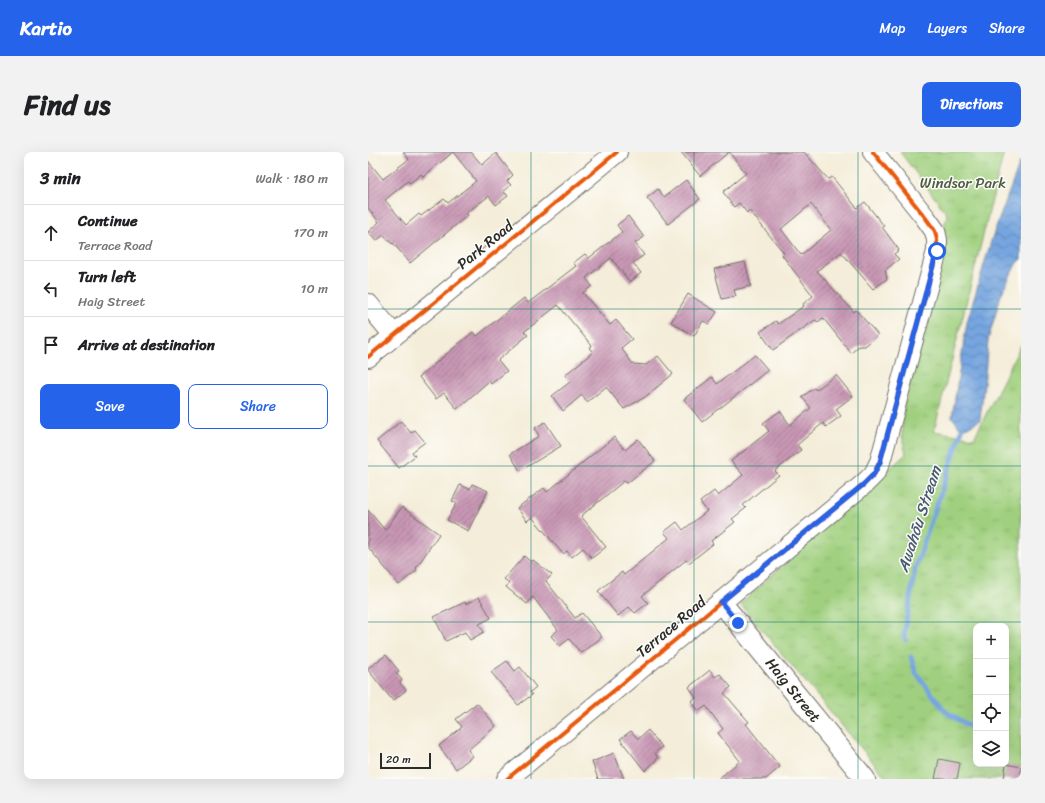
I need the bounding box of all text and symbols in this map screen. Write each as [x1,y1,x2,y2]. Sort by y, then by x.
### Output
text: Kartio [20,12,72,45]
text: Map [880,16,905,41]
text: Layers [927,16,967,41]
text: Share [989,16,1025,41]
text: Find us [24,80,111,129]
button: Directions [922,82,1021,127]
text: 3 min [40,163,81,193]
text: Walk · 180 m [256,167,328,190]
park label: Windsor Park [920,170,1006,196]
text: Continue [78,208,138,234]
street label: Park Road [451,213,520,276]
text: 170 m [293,221,328,244]
icon: ahead [40,222,62,244]
text: Terrace Road [78,234,152,257]
route start [928,242,946,260]
text: Turn left [78,264,136,290]
text: 10 m [301,277,328,300]
icon: left [40,278,62,300]
text: Haig Street [78,290,145,313]
text: Arrive at destination [78,332,215,358]
icon: arrive [40,334,62,356]
button: Save [40,384,180,429]
button: Share [188,384,328,429]
water label: Awahōu Stream [888,461,950,577]
street label: Terrace Road [630,589,713,664]
route end [729,614,747,632]
map controls [973,623,1009,767]
button: + [973,623,1009,659]
street label: Haig Street [759,652,828,729]
button: − [973,659,1009,695]
button: locate [973,695,1009,731]
button: layers [973,731,1009,767]
text: 20 m [386,750,411,769]
scale bar [380,751,431,770]

